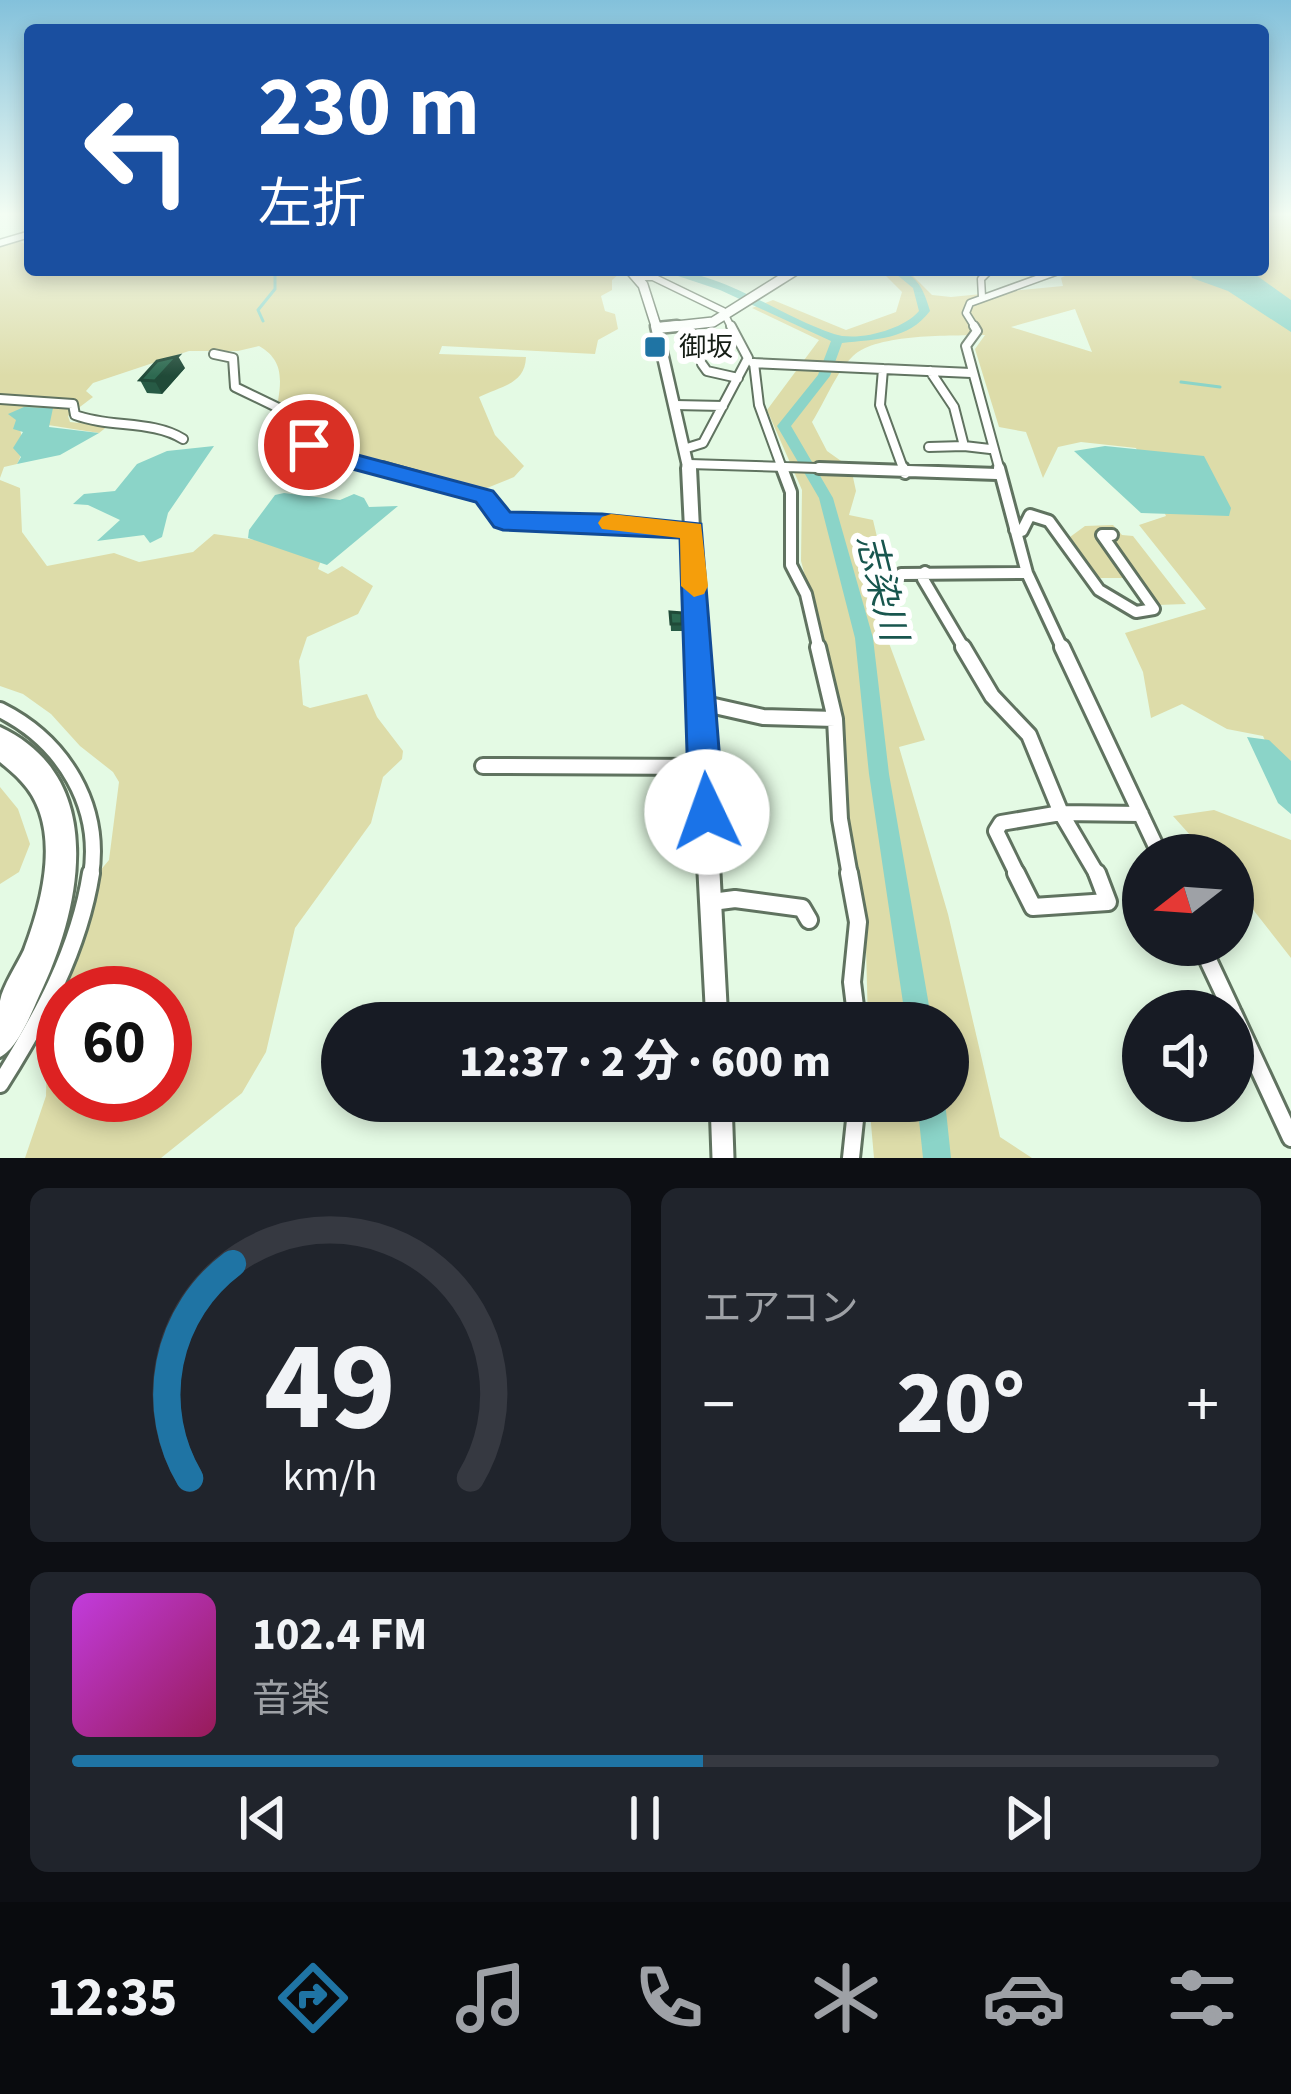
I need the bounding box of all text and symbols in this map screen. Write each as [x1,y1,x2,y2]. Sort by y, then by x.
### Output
text: 230 m [258,48,480,168]
icon: left [60,72,216,228]
text: 左折 [258,167,366,244]
place label: 御坂 [679,328,733,367]
marker: 御坂 [642,334,668,360]
pin [258,394,360,496]
icon: arrive [276,412,342,478]
water label: 志染川 [844,529,920,650]
position arrow [644,749,770,875]
north arrow [1122,834,1254,966]
map controls [1122,834,1254,1122]
speed limit sign: 60 [36,966,192,1122]
button: sound [1122,990,1254,1122]
text: 12:37 · 2 分 · 600 m [459,1030,831,1094]
text: エアコン [703,1281,859,1337]
text: 49 [264,1299,396,1477]
text: 20° [896,1340,1026,1468]
text: − [703,1358,735,1452]
text: + [1186,1358,1219,1452]
text: km/h [283,1446,378,1507]
text: 102.4 FM [252,1603,427,1667]
text: 音楽 [252,1672,330,1728]
icon: previous [230,1785,296,1851]
icon: pause [612,1785,678,1851]
icon: next [995,1785,1061,1851]
icon: directions [271,1956,355,2040]
icon: music [449,1956,533,2040]
icon: phone [627,1956,711,2040]
icon: climate [804,1956,888,2040]
icon: car [982,1956,1066,2040]
icon: filters [1160,1956,1244,2040]
text: 12:35 [47,1960,177,2037]

